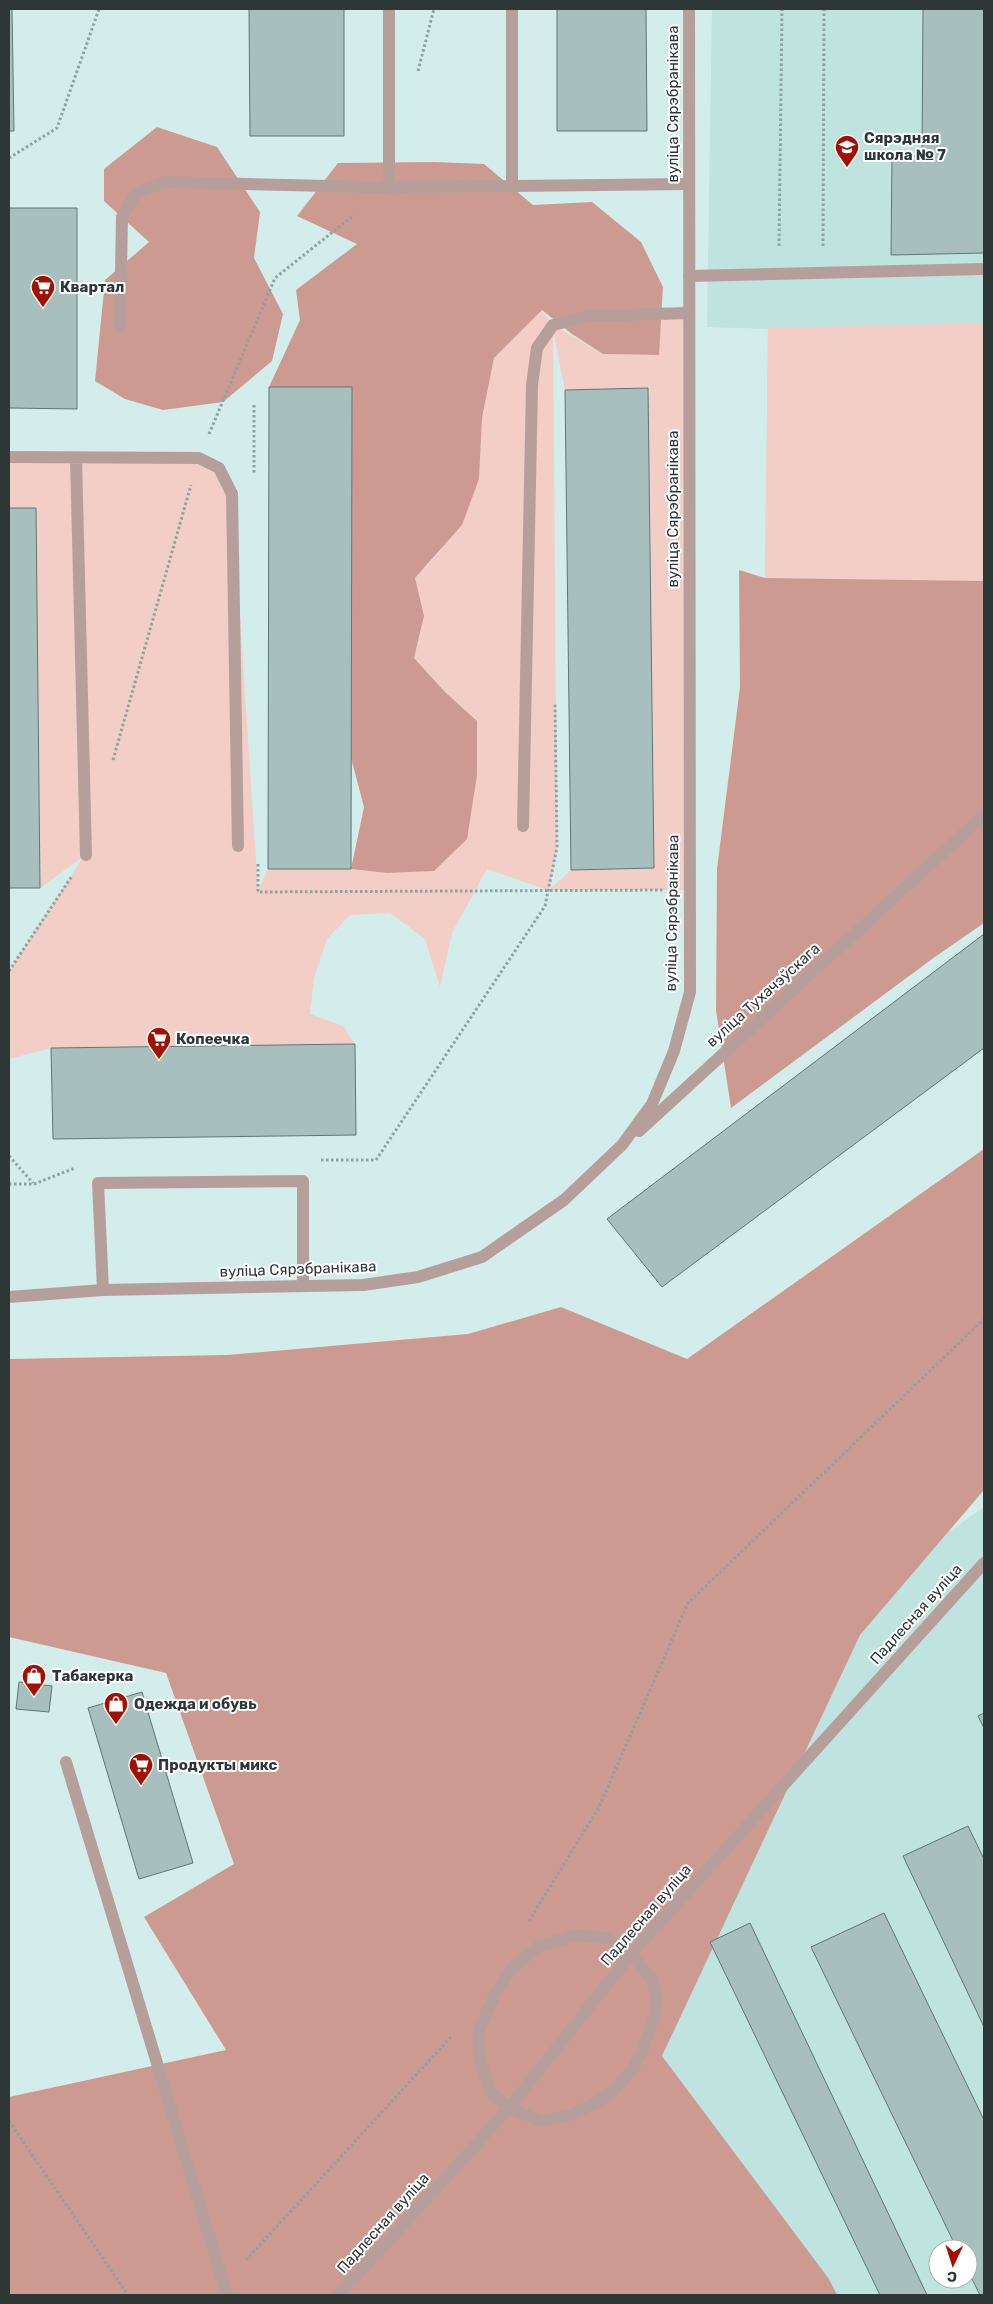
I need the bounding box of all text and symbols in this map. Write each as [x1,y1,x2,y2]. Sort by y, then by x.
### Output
street label: вуліца Сярэбранікава [664,26,682,182]
place label: Сярэдняя школа № 7 [864,129,946,164]
school or university icon: Сярэдняя школа № 7 [834,134,860,168]
supermarket icon: Квартал [30,274,56,308]
place label: Квартал [60,278,124,296]
street label: вуліца Сярэбранікава [664,431,682,587]
street label: вуліца Сярэбранікава [662,834,682,992]
street label: вуліца Тухачэўскага [703,939,823,1051]
supermarket icon: Копеечка [146,1026,172,1060]
place label: Копеечка [176,1030,250,1048]
street label: вуліца Сярэбранікава [219,1257,377,1281]
street label: Падлесная вуліца [866,1560,966,1668]
shop icon: Табакерка [21,1663,47,1697]
place label: Табакерка [52,1667,134,1685]
shop icon: Одежда и обувь [103,1691,129,1725]
place label: Одежда и обувь [134,1695,257,1713]
supermarket icon: Продукты микс [128,1752,154,1786]
place label: Продукты микс [158,1756,278,1774]
street label: Падлесная вуліца [597,1861,695,1969]
street label: Падлесная вуліца [333,2169,433,2277]
north arrow [928,2239,978,2289]
text: С [946,2268,958,2285]

